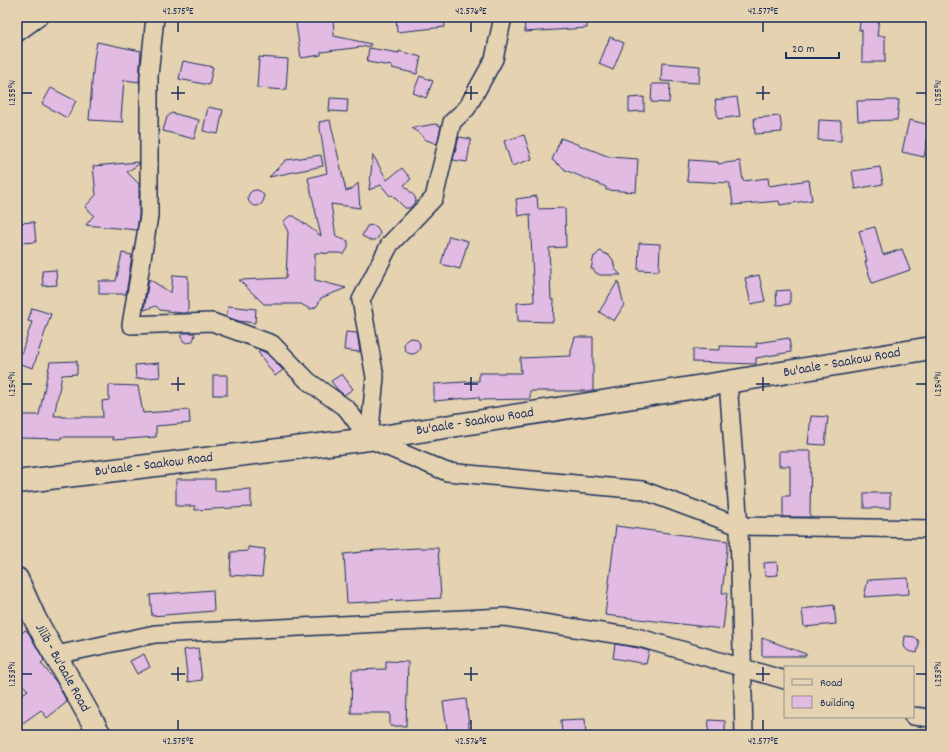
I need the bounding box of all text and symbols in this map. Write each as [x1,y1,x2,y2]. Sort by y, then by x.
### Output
text: 42.575°E [162,5,194,19]
text: 42.576°E [455,5,487,19]
text: 42.577°E [748,5,779,19]
scale bar [786,34,839,60]
text: 20 m [792,41,815,58]
text: 1.255°N [6,80,20,106]
text: 1.255°N [932,80,946,106]
street label: Bu'aale - Saakow Road [782,343,902,383]
text: 1.254°N [6,371,20,397]
text: 1.254°N [932,371,946,397]
street label: Bu'aale - Saakow Road [415,403,535,441]
street label: Bu'aale - Saakow Road [94,448,214,482]
street label: Jilib - Bu'aale Road [29,620,95,716]
text: 1.253°N [6,661,20,687]
text: 1.253°N [932,661,946,687]
legend [784,666,914,718]
text: Road [820,675,842,692]
text: Building [820,695,855,712]
text: 42.575°E [162,735,194,749]
text: 42.576°E [455,735,487,749]
text: 42.577°E [748,735,779,749]

